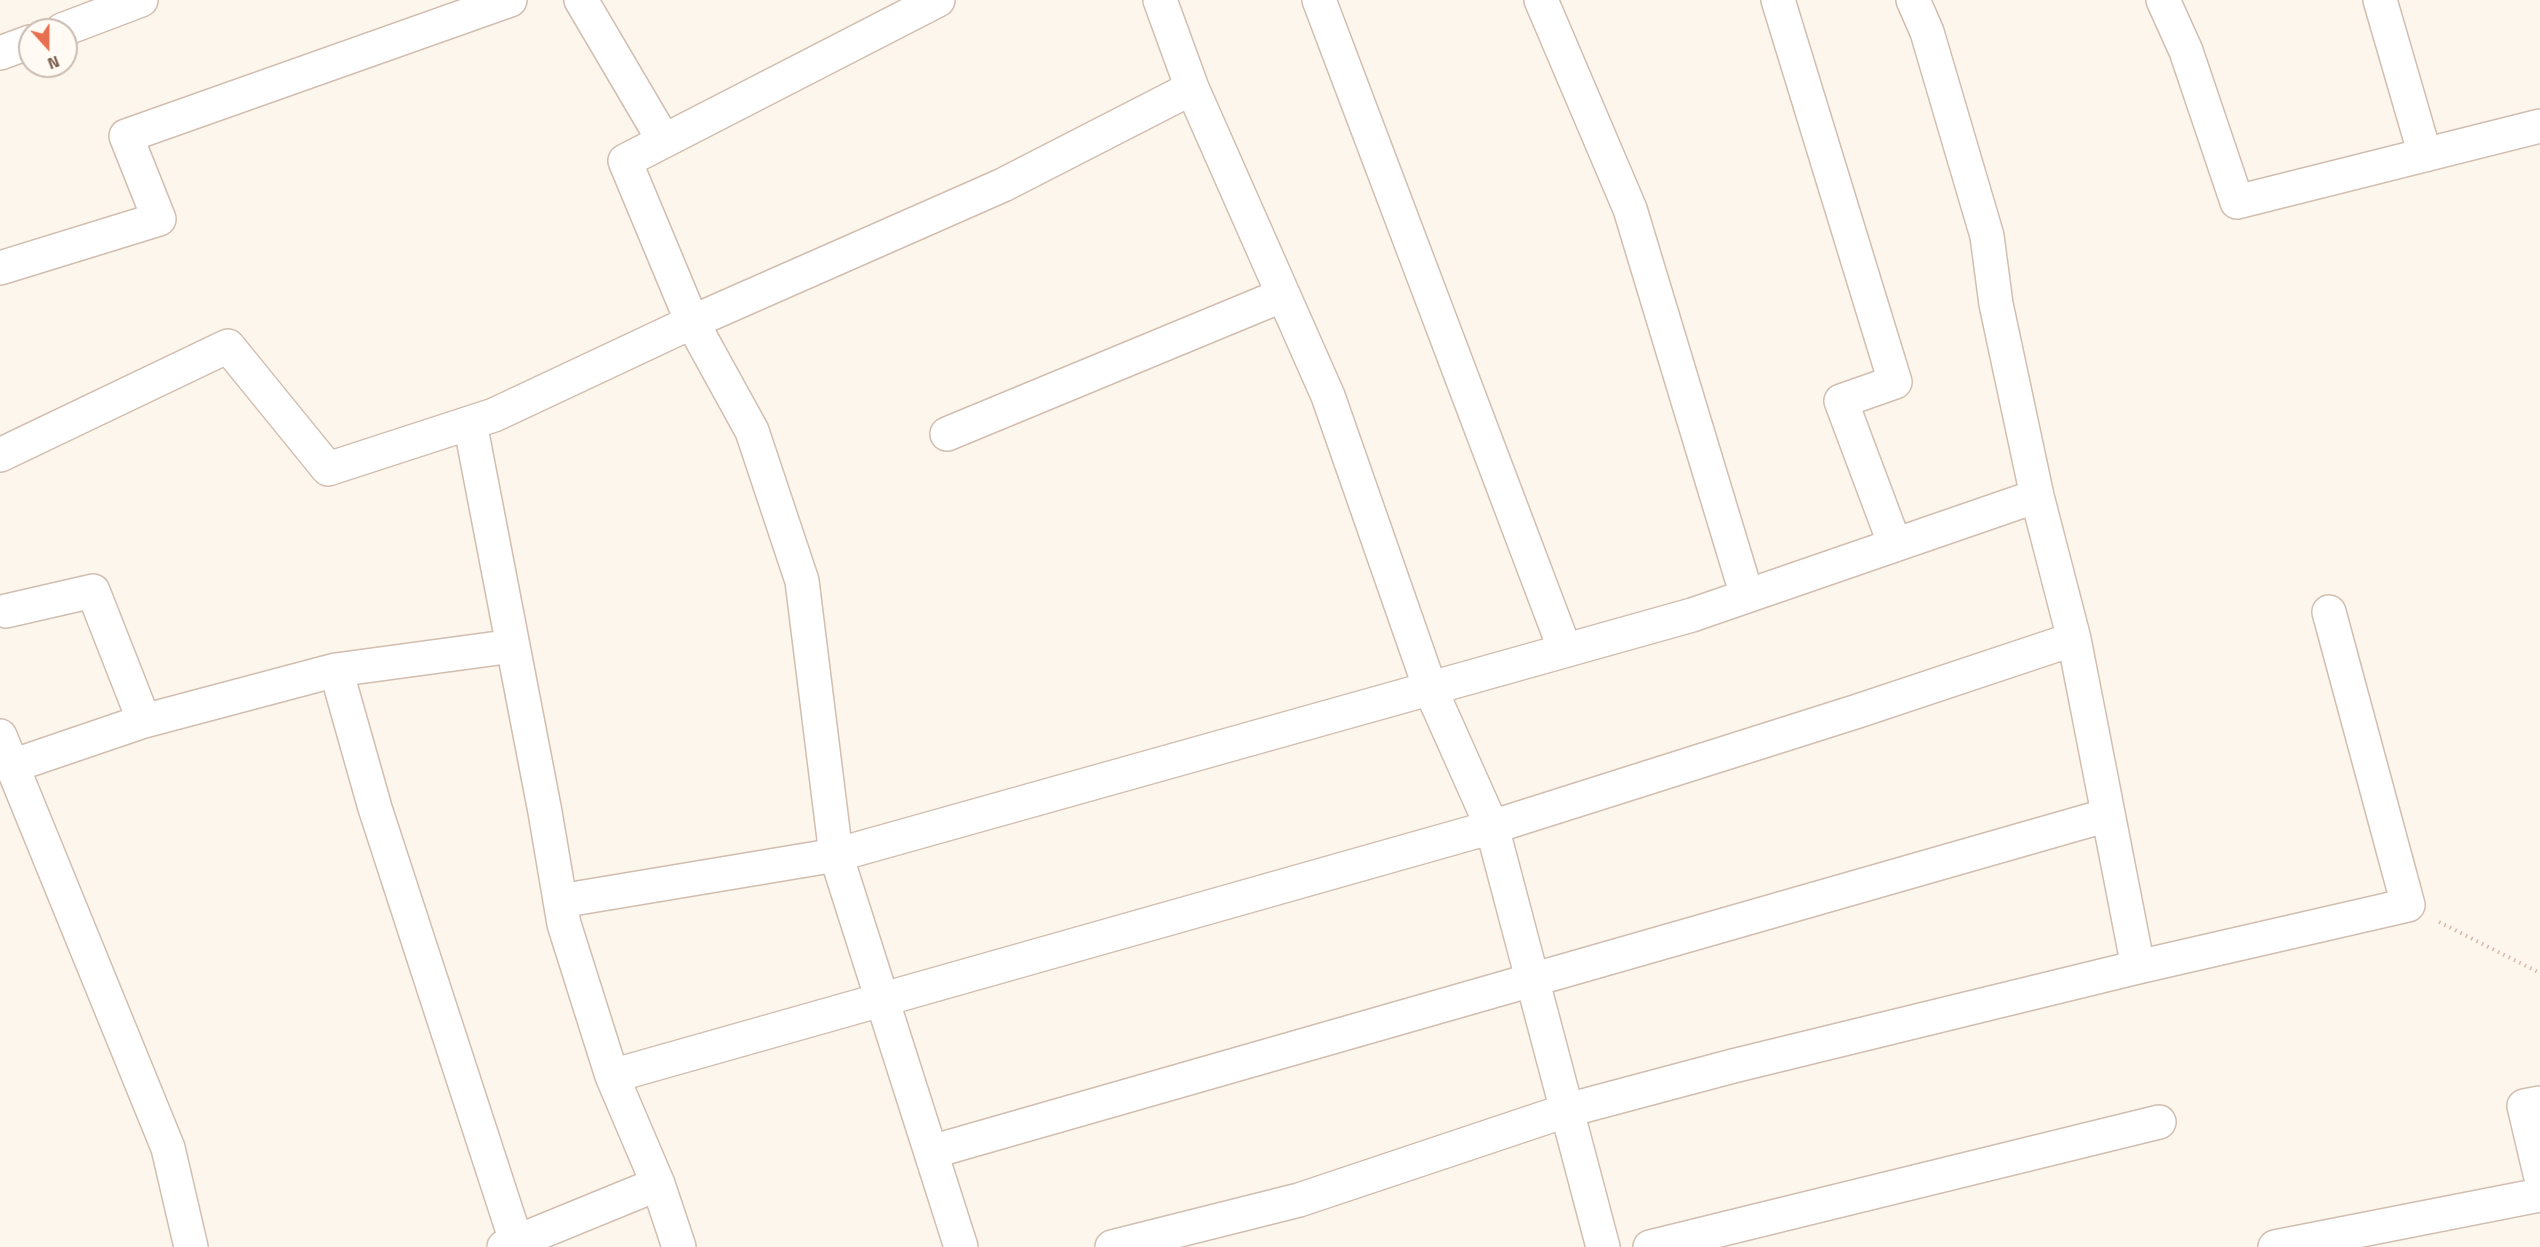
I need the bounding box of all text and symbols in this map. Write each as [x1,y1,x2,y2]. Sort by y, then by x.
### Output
north arrow [18,18,78,78]
text: N [44,50,63,76]

